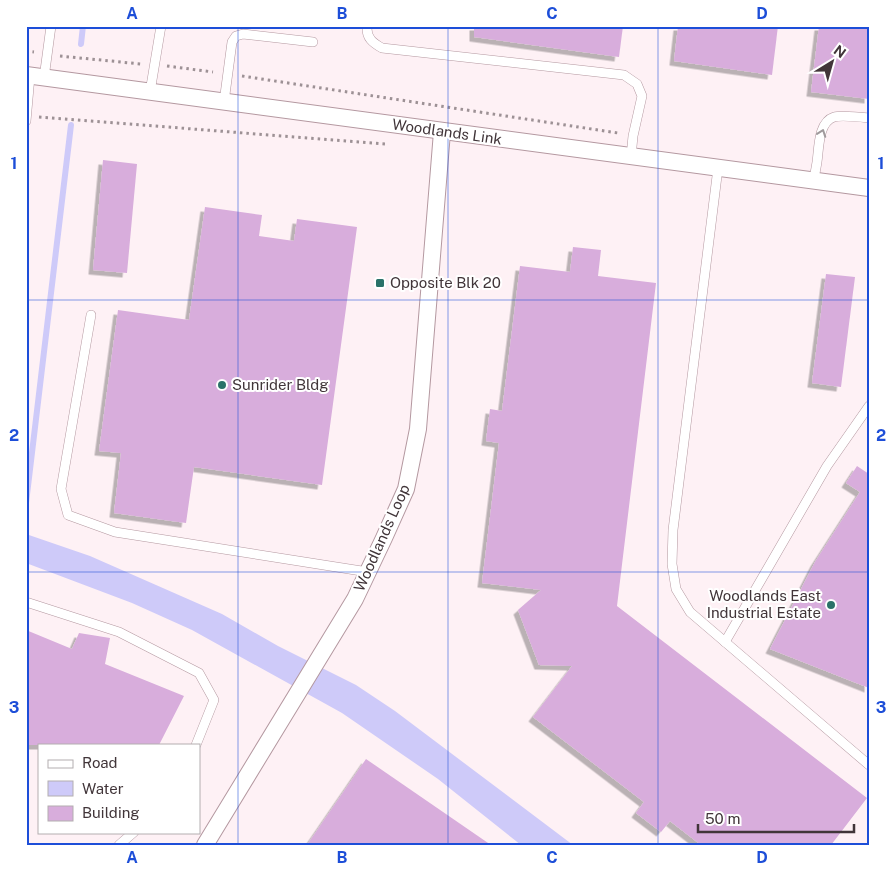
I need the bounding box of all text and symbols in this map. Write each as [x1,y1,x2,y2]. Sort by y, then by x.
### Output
text: A [126,4,138,23]
text: B [337,4,348,23]
text: C [546,4,558,23]
text: D [756,4,768,23]
north arrow [808,38,858,88]
text: N [831,42,849,61]
street label: Woodlands Link [391,115,503,148]
one-way arrow [816,129,826,138]
text: 1 [11,154,17,173]
text: 1 [878,154,884,173]
place label: Opposite Blk 20 [390,274,501,291]
marker: Opposite Blk 20 [374,277,386,289]
place label: Sunrider Bldg [232,376,329,393]
marker: Sunrider Bldg [216,379,228,391]
text: 2 [9,426,19,445]
text: 2 [876,426,886,445]
street label: Woodlands Loop [350,482,413,594]
place label: Woodlands East Industrial Estate [707,587,821,621]
marker: Woodlands East Industrial Estate [825,599,837,611]
text: 3 [9,698,19,717]
text: 3 [876,698,886,717]
legend [38,744,200,834]
text: Road [82,754,118,771]
text: Water [82,780,124,797]
scale bar [698,801,854,833]
text: Building [82,804,140,821]
text: 50 m [705,810,740,827]
text: A [126,848,138,867]
text: B [337,848,348,867]
text: C [546,848,558,867]
text: D [756,848,768,867]

